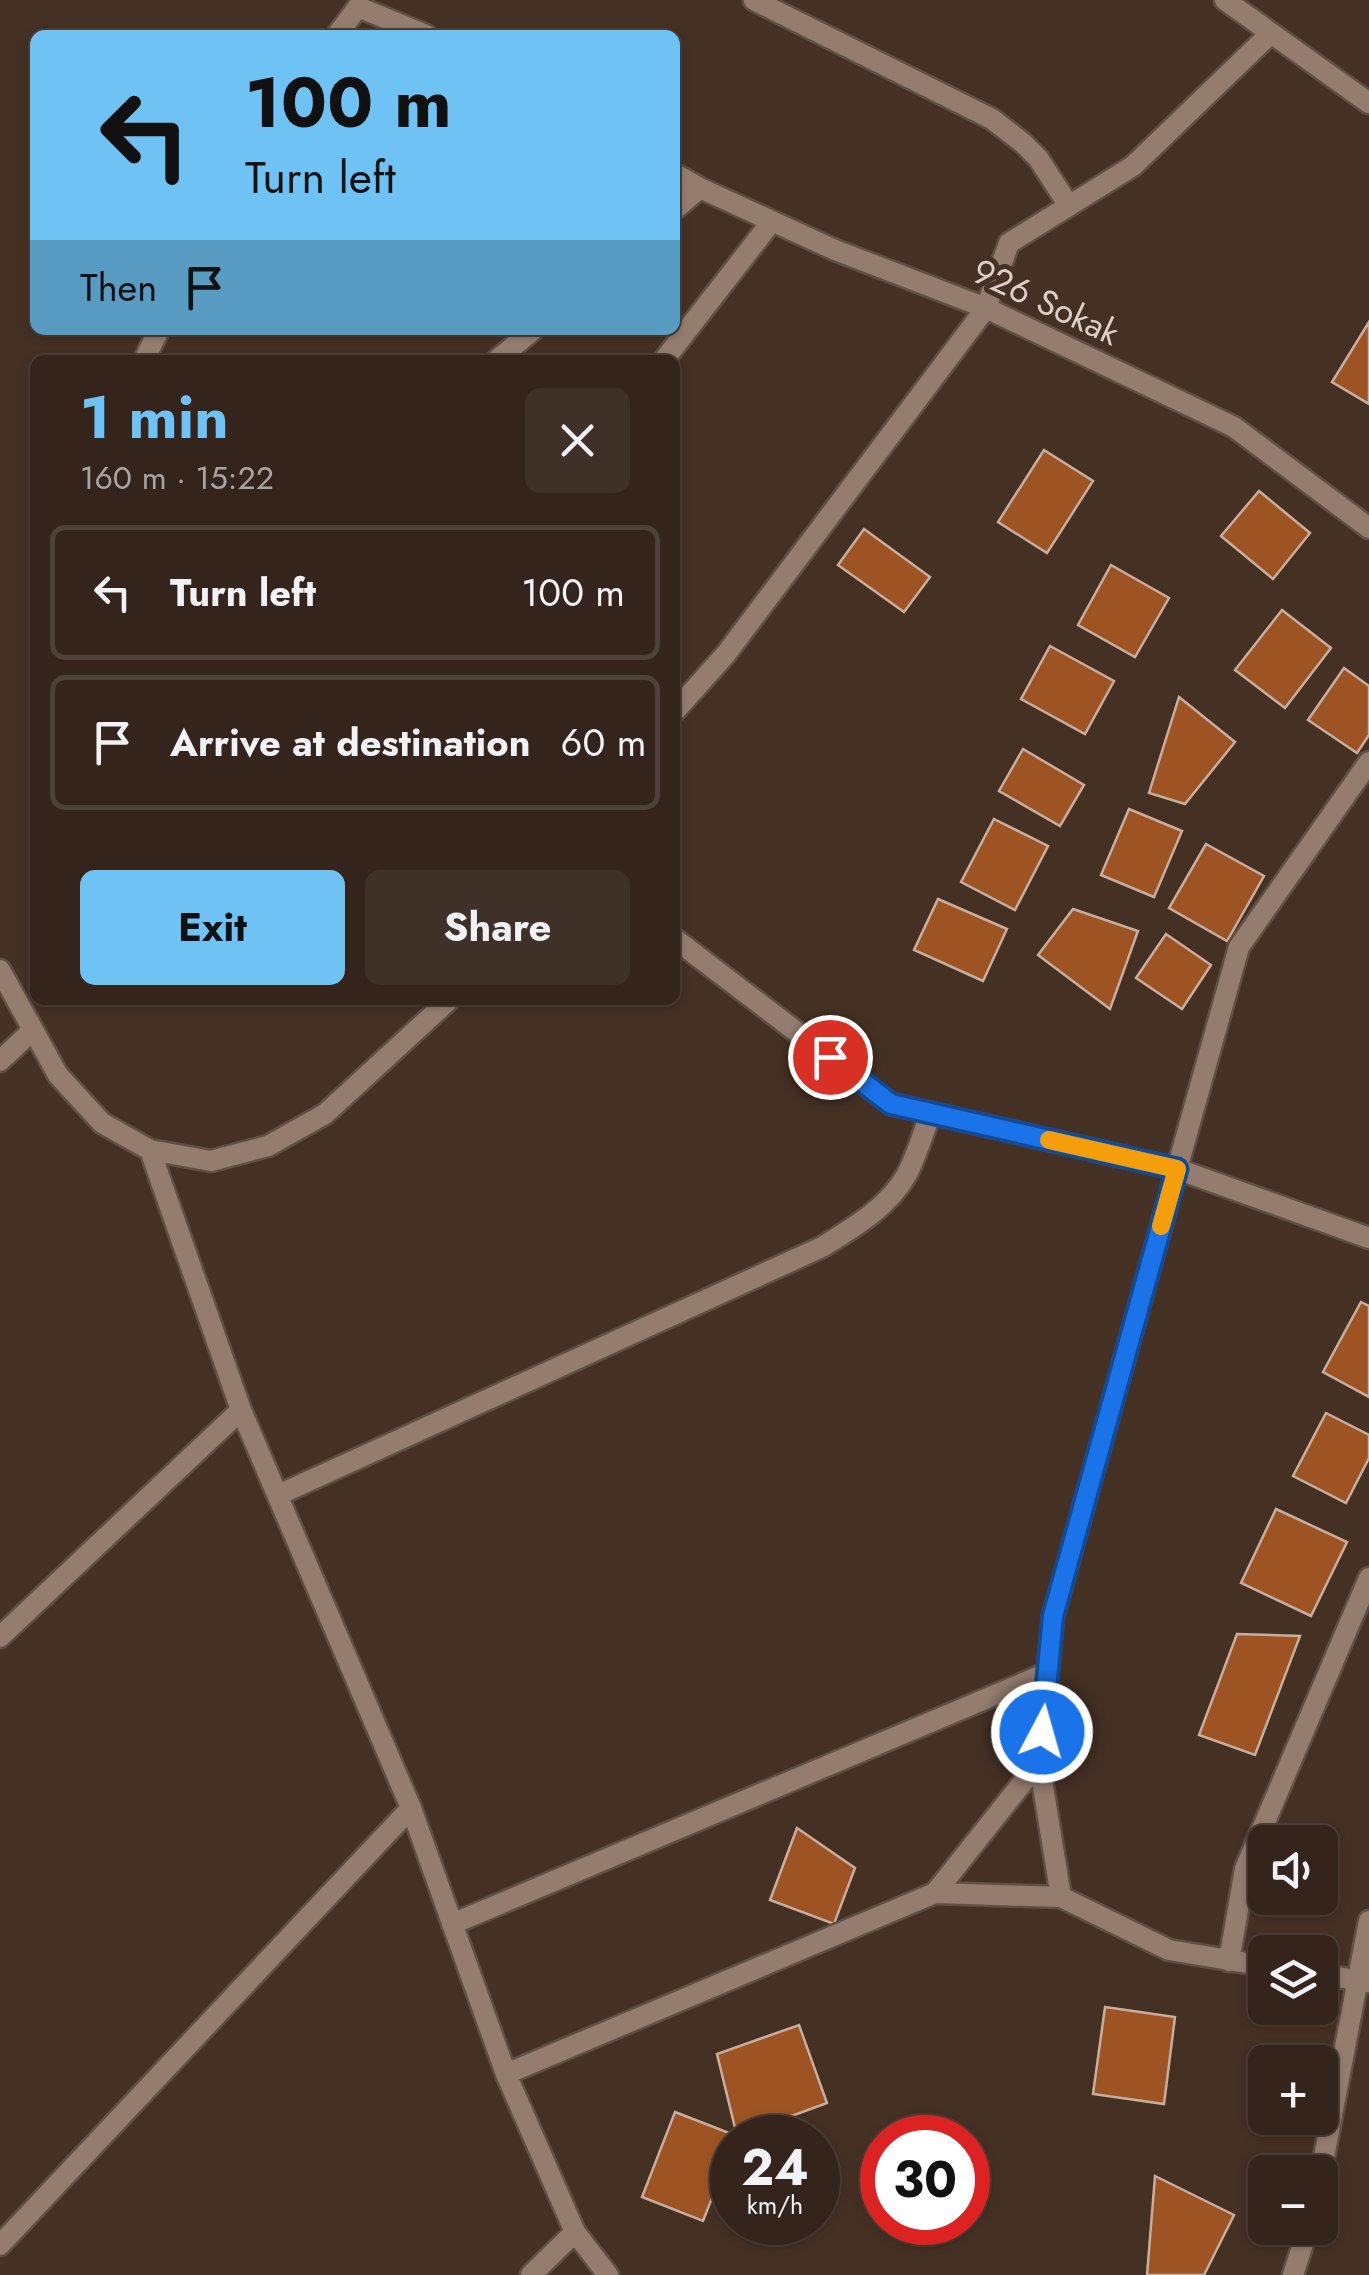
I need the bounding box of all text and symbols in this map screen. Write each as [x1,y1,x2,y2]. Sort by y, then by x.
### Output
text: 100 m [245,52,452,153]
icon: left [80,70,210,200]
text: Turn left [245,145,396,210]
street label: 926 Sokak [964,246,1128,358]
text: Then [80,260,157,315]
icon: arrive [177,260,232,315]
text: 1 min [80,374,229,461]
button: close [525,388,630,493]
text: 160 m · 15:22 [80,455,274,501]
icon: left [85,565,140,620]
text: Turn left [170,565,316,620]
text: 100 m [521,565,625,620]
icon: arrive [85,715,140,770]
text: Arrive at destination [170,715,531,770]
text: 60 m [561,715,646,770]
button: Exit [80,870,345,985]
button: Share [365,870,630,985]
pin [788,1015,873,1100]
icon: arrive [803,1030,858,1085]
position arrow [990,1680,1094,1784]
map controls [1248,1825,1338,2245]
button: sound [1248,1825,1338,1915]
button: layers [1248,1935,1338,2025]
button: + [1248,2045,1338,2135]
speed limit sign: 30 [860,2115,990,2245]
text: 24 [741,2131,809,2204]
button: − [1248,2155,1338,2245]
text: km/h [747,2187,803,2223]

